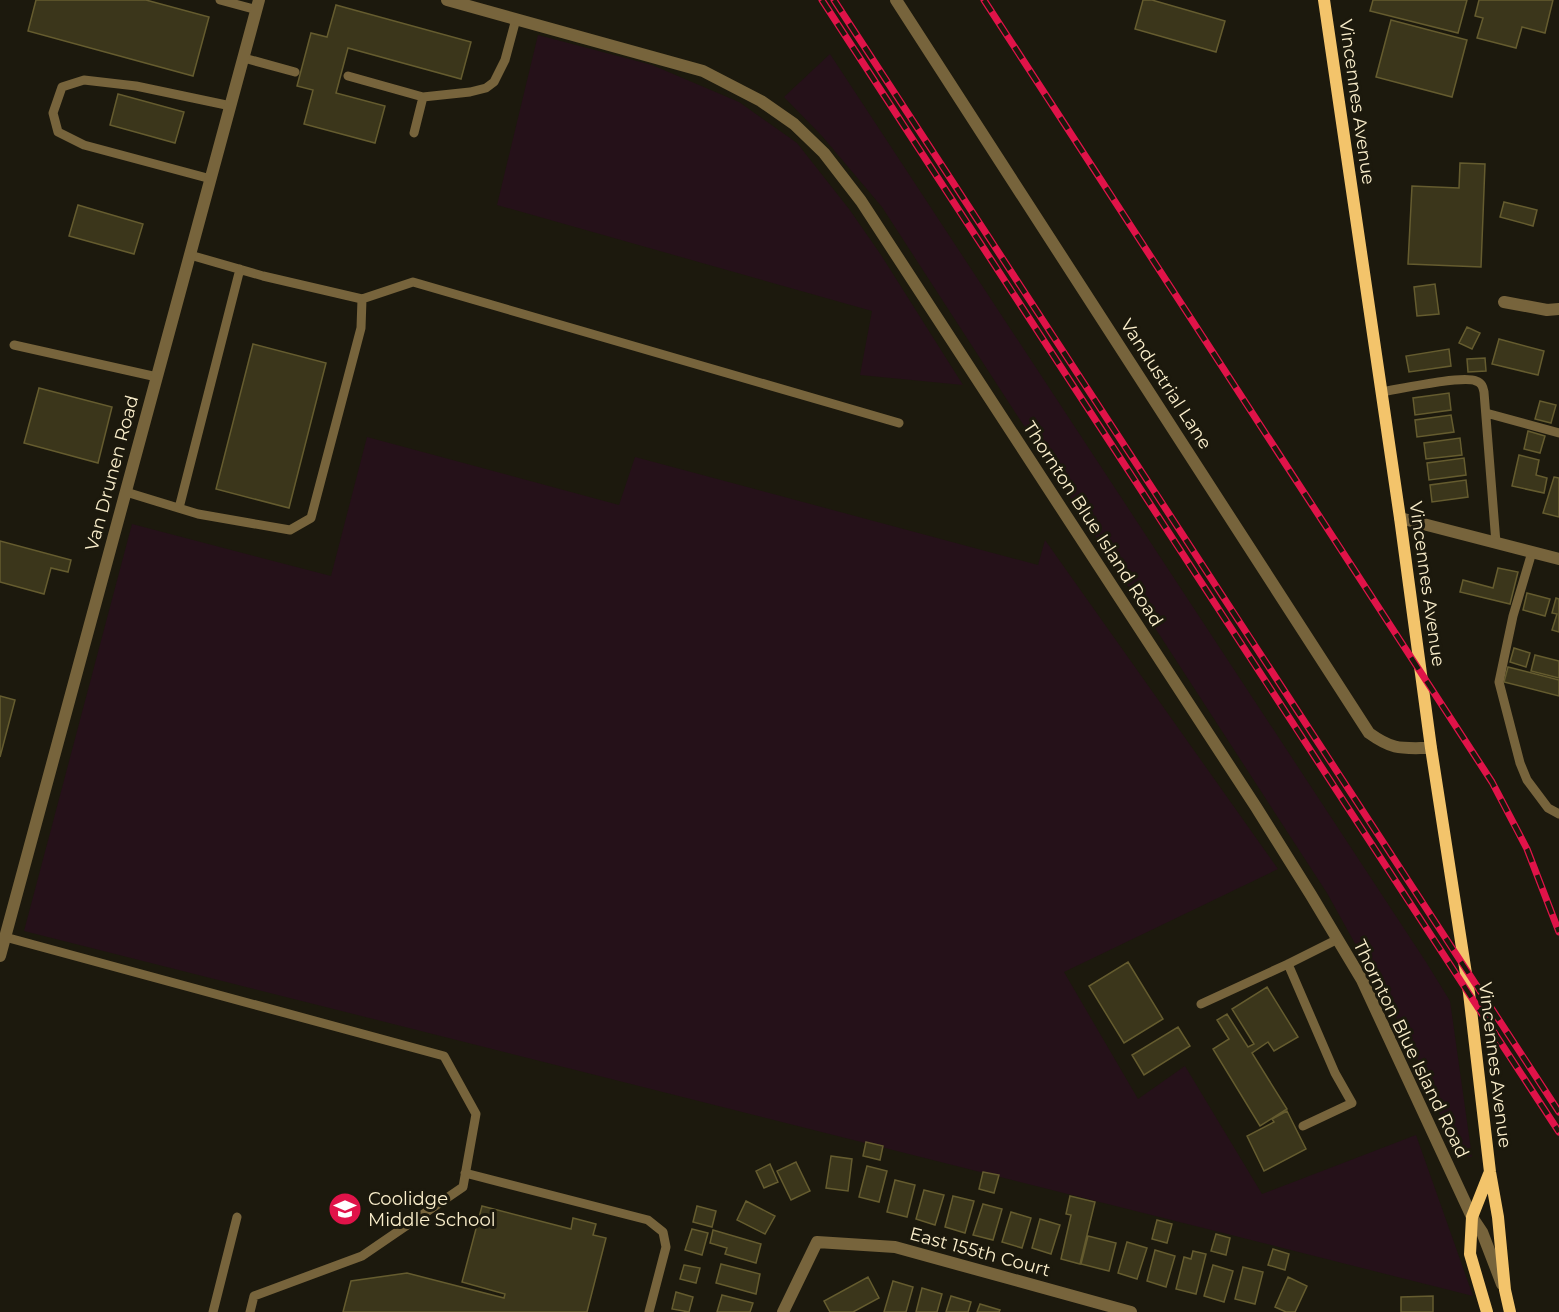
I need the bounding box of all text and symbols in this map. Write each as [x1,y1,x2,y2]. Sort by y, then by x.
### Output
street label: Vincennes Avenue [1335,18,1380,186]
street label: Vandustrial Lane [1116,315,1216,453]
street label: Van Drunen Road [81,393,143,553]
street label: Thornton Blue Island Road [1018,417,1168,631]
street label: Vincennes Avenue [1405,500,1450,668]
street label: Thornton Blue Island Road [1348,936,1474,1162]
street label: Vincennes Avenue [1474,981,1516,1149]
place label: Coolidge Middle School [368,1188,496,1231]
school or university icon: Coolidge Middle School [327,1191,363,1227]
street label: East 155th Court [907,1223,1053,1281]

